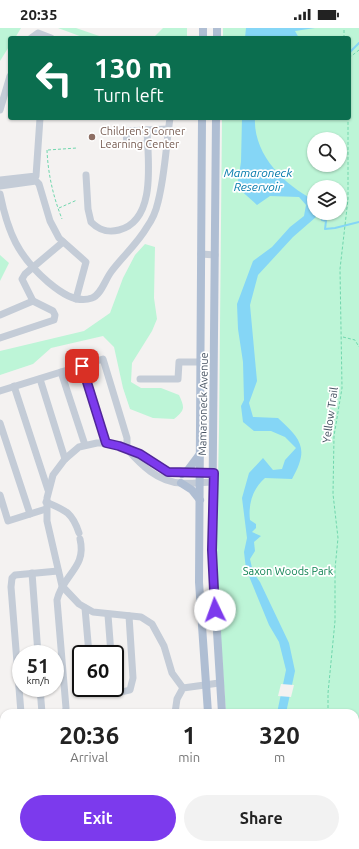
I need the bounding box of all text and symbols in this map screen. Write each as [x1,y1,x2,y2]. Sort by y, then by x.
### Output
text: 20:35 [20,6,58,23]
icon: left [28,52,80,104]
text: 130 m [94,52,172,83]
text: Turn left [94,85,164,105]
place label: Children's Corner Learning Center [100,125,186,150]
marker: Children's Corner Learning Center [87,132,97,142]
map controls [307,132,347,220]
button: search [307,132,347,172]
water label: Mamaroneck Reservoir [224,166,293,193]
button: layers [307,180,347,220]
pin [65,349,99,383]
street label: Mamaroneck Avenue [196,352,210,456]
icon: arrive [71,355,93,377]
street label: Yellow Trail [320,386,340,444]
park label: Saxon Woods Park [243,565,334,577]
position arrow [194,589,236,631]
speed limit sign: 60 [72,645,124,697]
text: 51 [27,654,49,677]
text: km/h [26,675,50,686]
text: 20:36 [59,722,119,749]
text: 1 [182,722,196,749]
text: 320 [259,722,300,749]
text: Arrival [70,750,108,764]
text: min [178,750,200,764]
text: m [274,750,285,764]
button: Exit [20,795,176,841]
button: Share [184,795,339,841]

